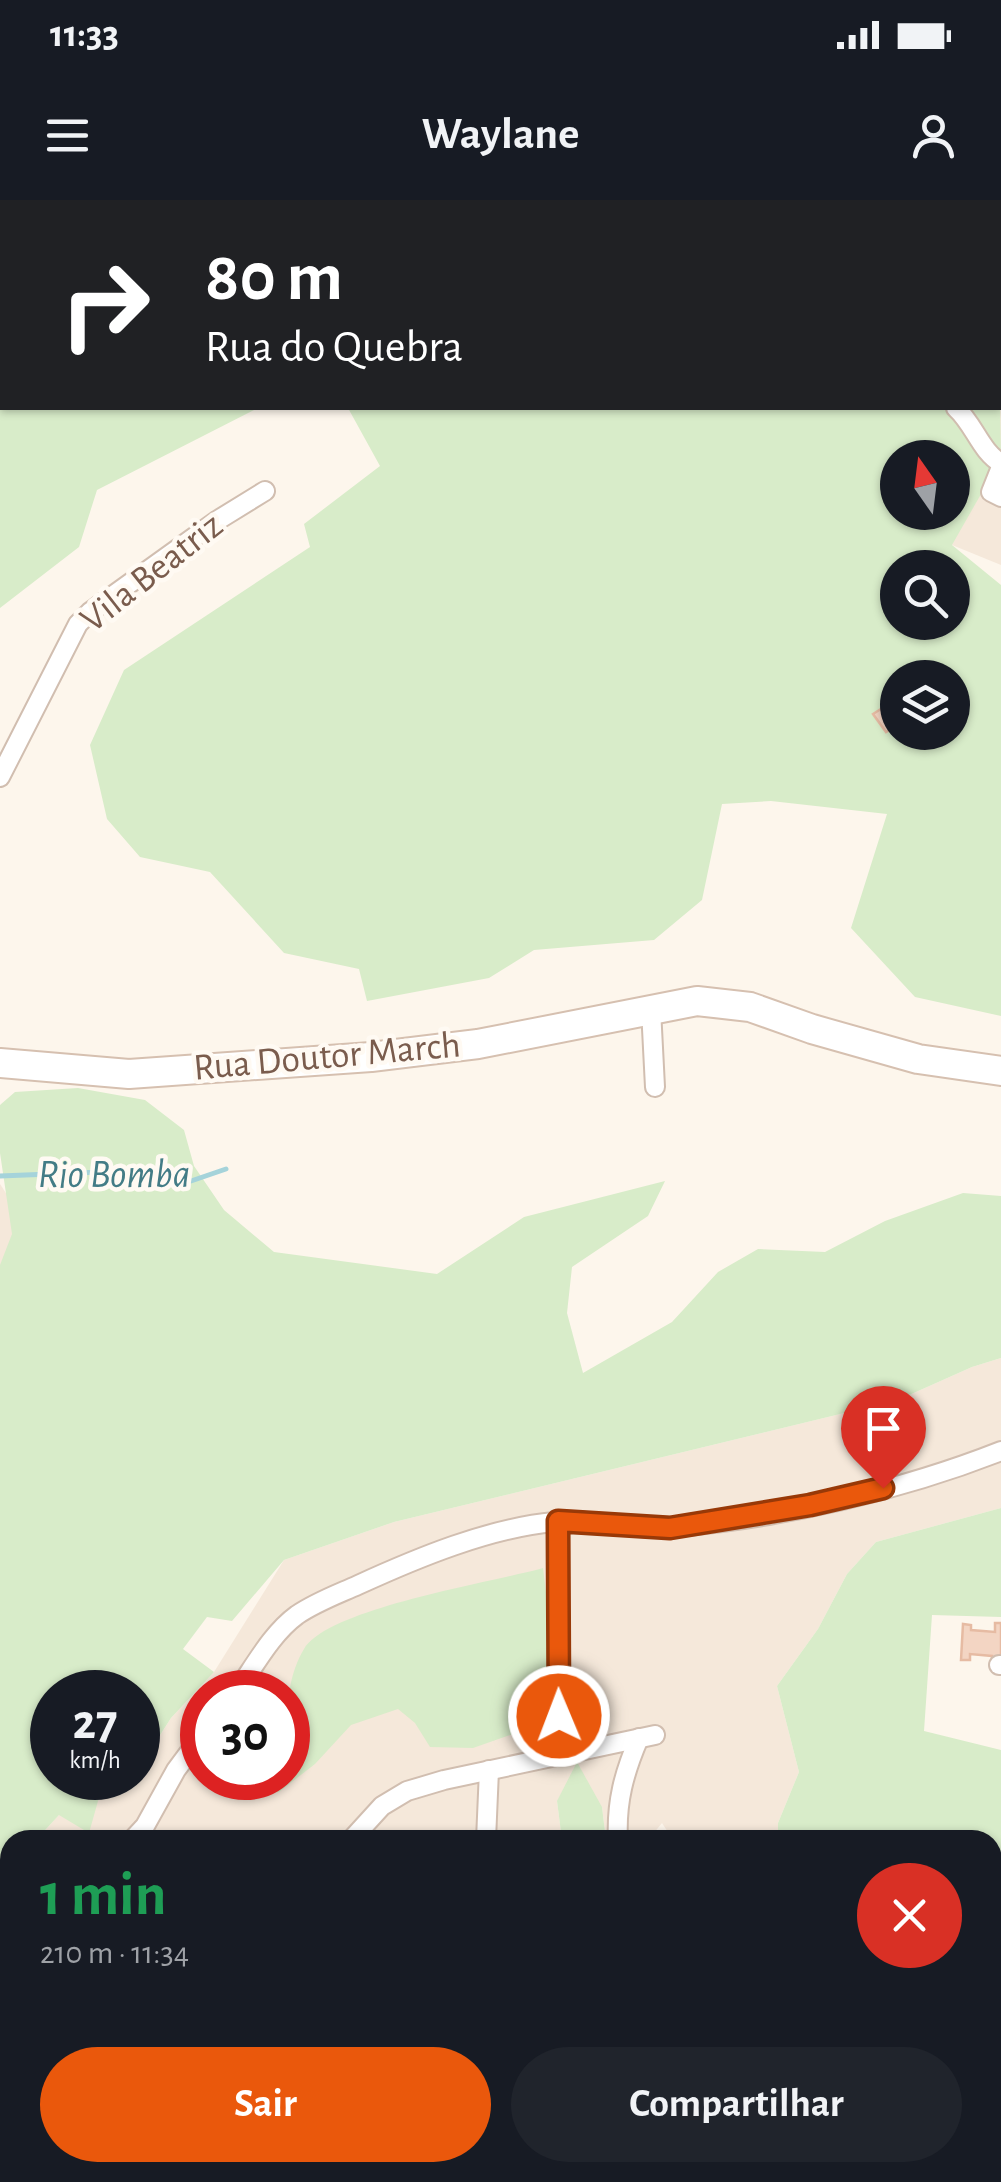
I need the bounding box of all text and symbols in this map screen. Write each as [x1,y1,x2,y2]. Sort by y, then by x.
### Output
text: 11:33 [50,16,119,54]
icon: menu [40,108,95,163]
icon: person [906,108,961,163]
text: Waylane [422,112,579,157]
icon: right [40,240,170,370]
text: 80 m [205,243,343,313]
text: Rua do Quebra [205,325,463,370]
north arrow [880,440,970,530]
map controls [880,440,970,750]
street label: Vila Beatriz [74,506,230,640]
button: search [880,550,970,640]
button: layers [880,660,970,750]
street label: Rua Doutor March [192,1026,462,1088]
water label: Rio Bomba [38,1155,190,1195]
pin [841,1386,926,1489]
icon: arrive [856,1401,911,1456]
position arrow [507,1664,611,1768]
speed limit sign: 30 [180,1670,310,1800]
text: 27 [72,1698,118,1748]
text: km/h [69,1748,121,1773]
button: close [857,1863,962,1968]
text: 1 min [40,1866,166,1926]
text: 210 m · 11:34 [40,1937,189,1969]
button: Sair [40,2047,491,2162]
button: Compartilhar [511,2047,962,2162]

